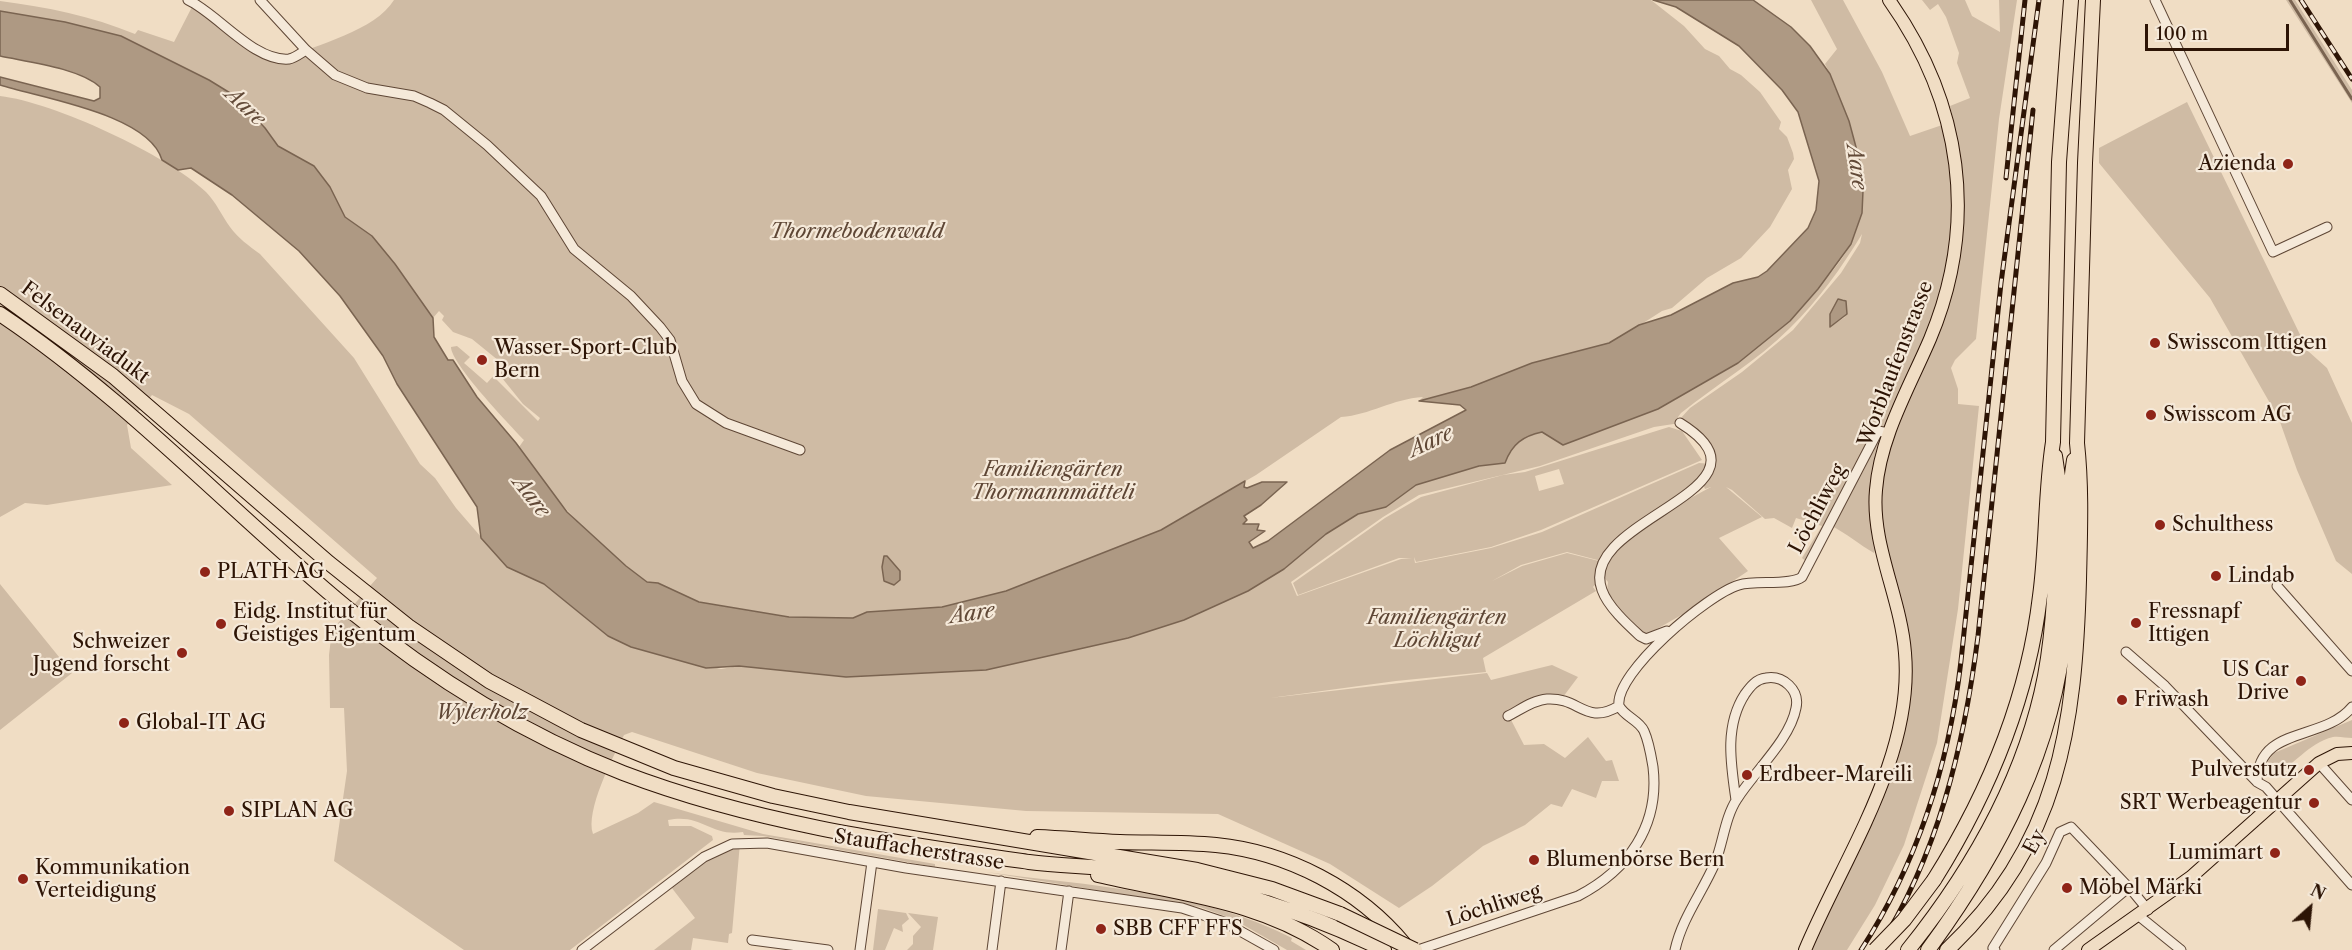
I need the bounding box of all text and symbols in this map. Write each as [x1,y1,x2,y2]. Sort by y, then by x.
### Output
scale bar [2148,12,2292,50]
text: 100 m [2156,23,2208,45]
water label: Aare [220,82,270,132]
water label: Aare [1840,143,1872,191]
place label: Azienda [2198,152,2276,176]
marker: Azienda [2281,157,2295,171]
park label: Thormebodenwald [770,220,944,244]
street label: Felsenauviadukt [16,277,154,389]
street label: Worblaufenstrasse [1853,278,1939,450]
place label: Swisscom Ittigen [2167,331,2327,355]
place label: Wasser-Sport-Club Bern [494,336,677,383]
marker: Swisscom Ittigen [2148,336,2162,350]
marker: Wasser-Sport-Club Bern [475,353,489,367]
place label: Swisscom AG [2163,403,2292,427]
marker: Swisscom AG [2144,408,2158,422]
water label: Aare [1405,421,1457,463]
park label: Familiengärten Thormannmätteli [971,458,1135,505]
street label: Löchliweg [1784,460,1852,558]
water label: Aare [507,471,555,523]
place label: Schulthess [2172,513,2273,537]
marker: Schulthess [2153,518,2167,532]
place label: PLATH AG [217,560,324,584]
place label: Lindab [2228,564,2295,588]
marker: PLATH AG [198,565,212,579]
marker: Lindab [2209,569,2223,583]
water label: Aare [948,598,996,630]
place label: Eidg. Institut für Geistiges Eigentum [233,600,416,647]
place label: Fressnapf Ittigen [2148,600,2240,647]
park label: Familiengärten Löchligut [1367,606,1507,653]
marker: Fressnapf Ittigen [2129,616,2143,630]
marker: Eidg. Institut für Geistiges Eigentum [214,617,228,631]
place label: Schweizer Jugend forscht [33,630,170,677]
marker: Schweizer Jugend forscht [175,646,189,660]
place label: US Car Drive [2222,658,2289,705]
marker: US Car Drive [2294,674,2308,688]
place label: Friwash [2134,688,2209,712]
marker: Friwash [2115,693,2129,707]
park label: Wylerholz [436,701,528,725]
place label: Global-IT AG [136,711,266,735]
marker: Global-IT AG [117,716,131,730]
place label: Pulverstutz [2190,758,2297,782]
place label: Erdbeer-Mareili [1759,763,1912,787]
marker: Pulverstutz [2302,763,2316,777]
marker: Erdbeer-Mareili [1740,768,1754,782]
place label: SRT Werbeagentur [2120,791,2302,815]
marker: SRT Werbeagentur [2307,796,2321,810]
place label: SIPLAN AG [241,799,354,823]
marker: SIPLAN AG [222,804,236,818]
street label: Stauffacherstrasse [832,825,1006,875]
street label: Ey [2019,825,2051,859]
place label: Lumimart [2168,841,2263,865]
marker: Lumimart [2268,846,2282,860]
place label: Blumenbörse Bern [1546,848,1725,872]
marker: Blumenbörse Bern [1527,853,1541,867]
place label: Kommunikation Verteidigung [35,856,190,903]
marker: Kommunikation Verteidigung [16,872,30,886]
place label: Möbel Märki [2079,876,2202,900]
north arrow [2280,878,2340,938]
street label: Löchliweg [1444,879,1544,933]
text: N [2307,880,2329,904]
marker: Möbel Märki [2060,881,2074,895]
place label: SBB CFF FFS [1113,917,1243,941]
marker: SBB CFF FFS [1094,922,1108,936]

